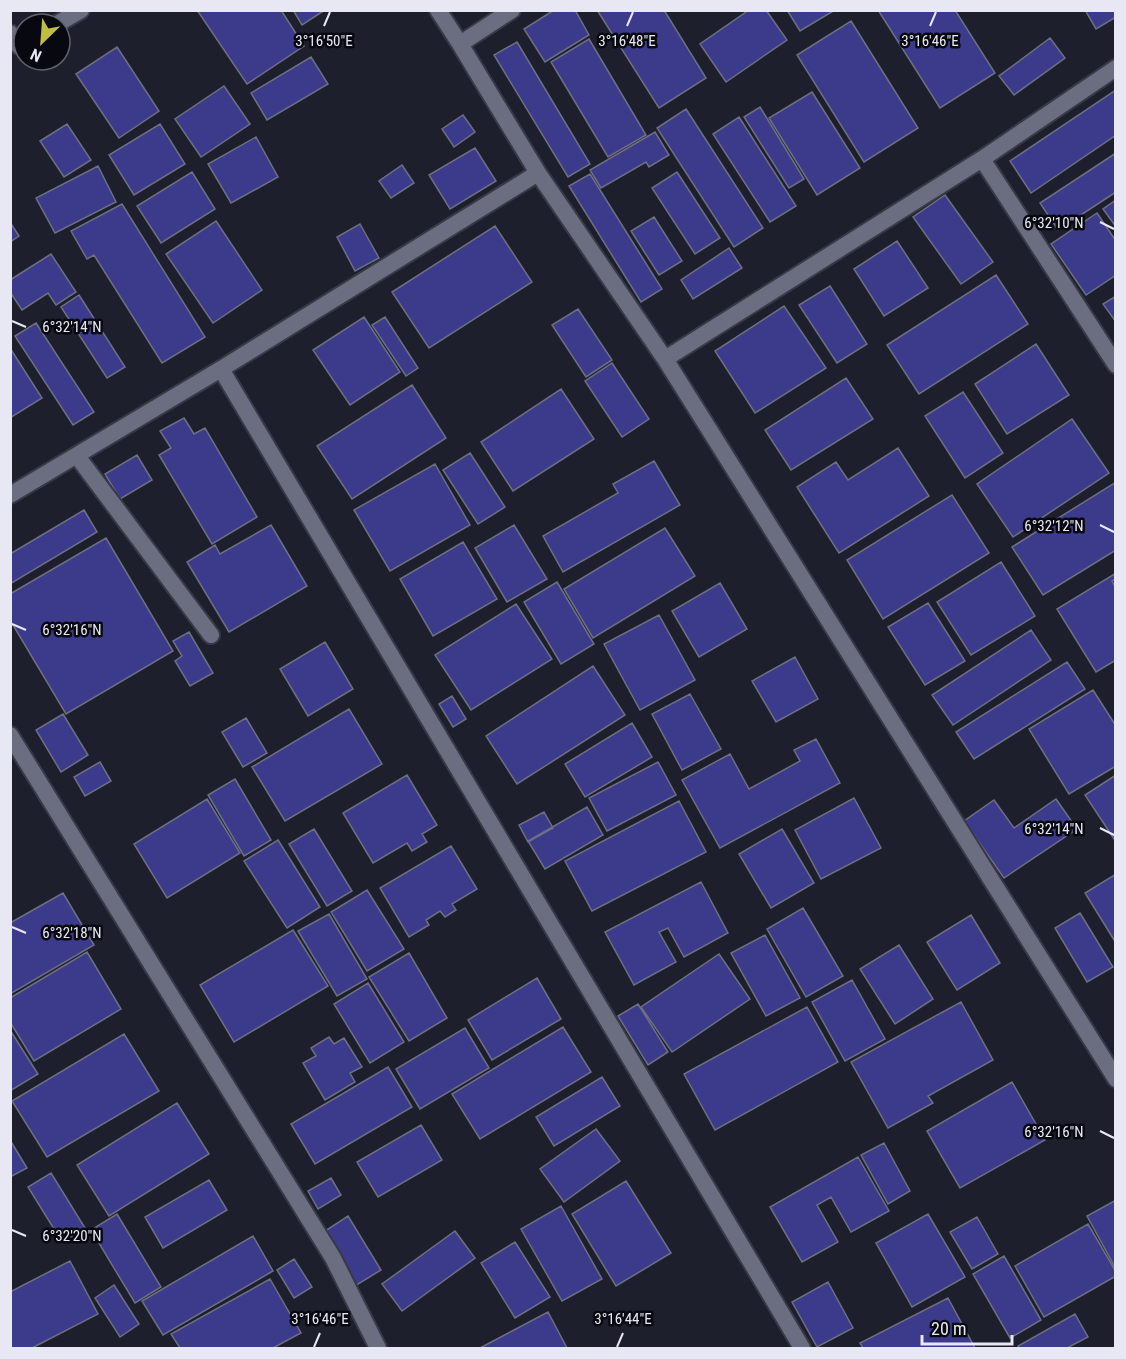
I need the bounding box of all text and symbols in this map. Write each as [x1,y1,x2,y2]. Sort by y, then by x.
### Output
north arrow [12,12,72,72]
text: 3°16'50"E [295,32,353,50]
text: 3°16'48"E [598,32,656,50]
text: 3°16'46"E [901,32,959,50]
text: N [27,44,44,66]
text: 6°32'10"N [1024,214,1084,232]
text: 6°32'14"N [42,318,102,336]
text: 6°32'12"N [1024,517,1084,535]
text: 6°32'16"N [42,621,102,639]
text: 6°32'14"N [1024,820,1084,838]
text: 6°32'18"N [42,924,102,942]
text: 6°32'16"N [1024,1123,1084,1141]
text: 6°32'20"N [42,1227,102,1245]
scale bar [922,1308,1012,1346]
text: 3°16'46"E [291,1310,349,1328]
text: 3°16'44"E [594,1310,652,1328]
text: 20 m [931,1318,966,1339]

